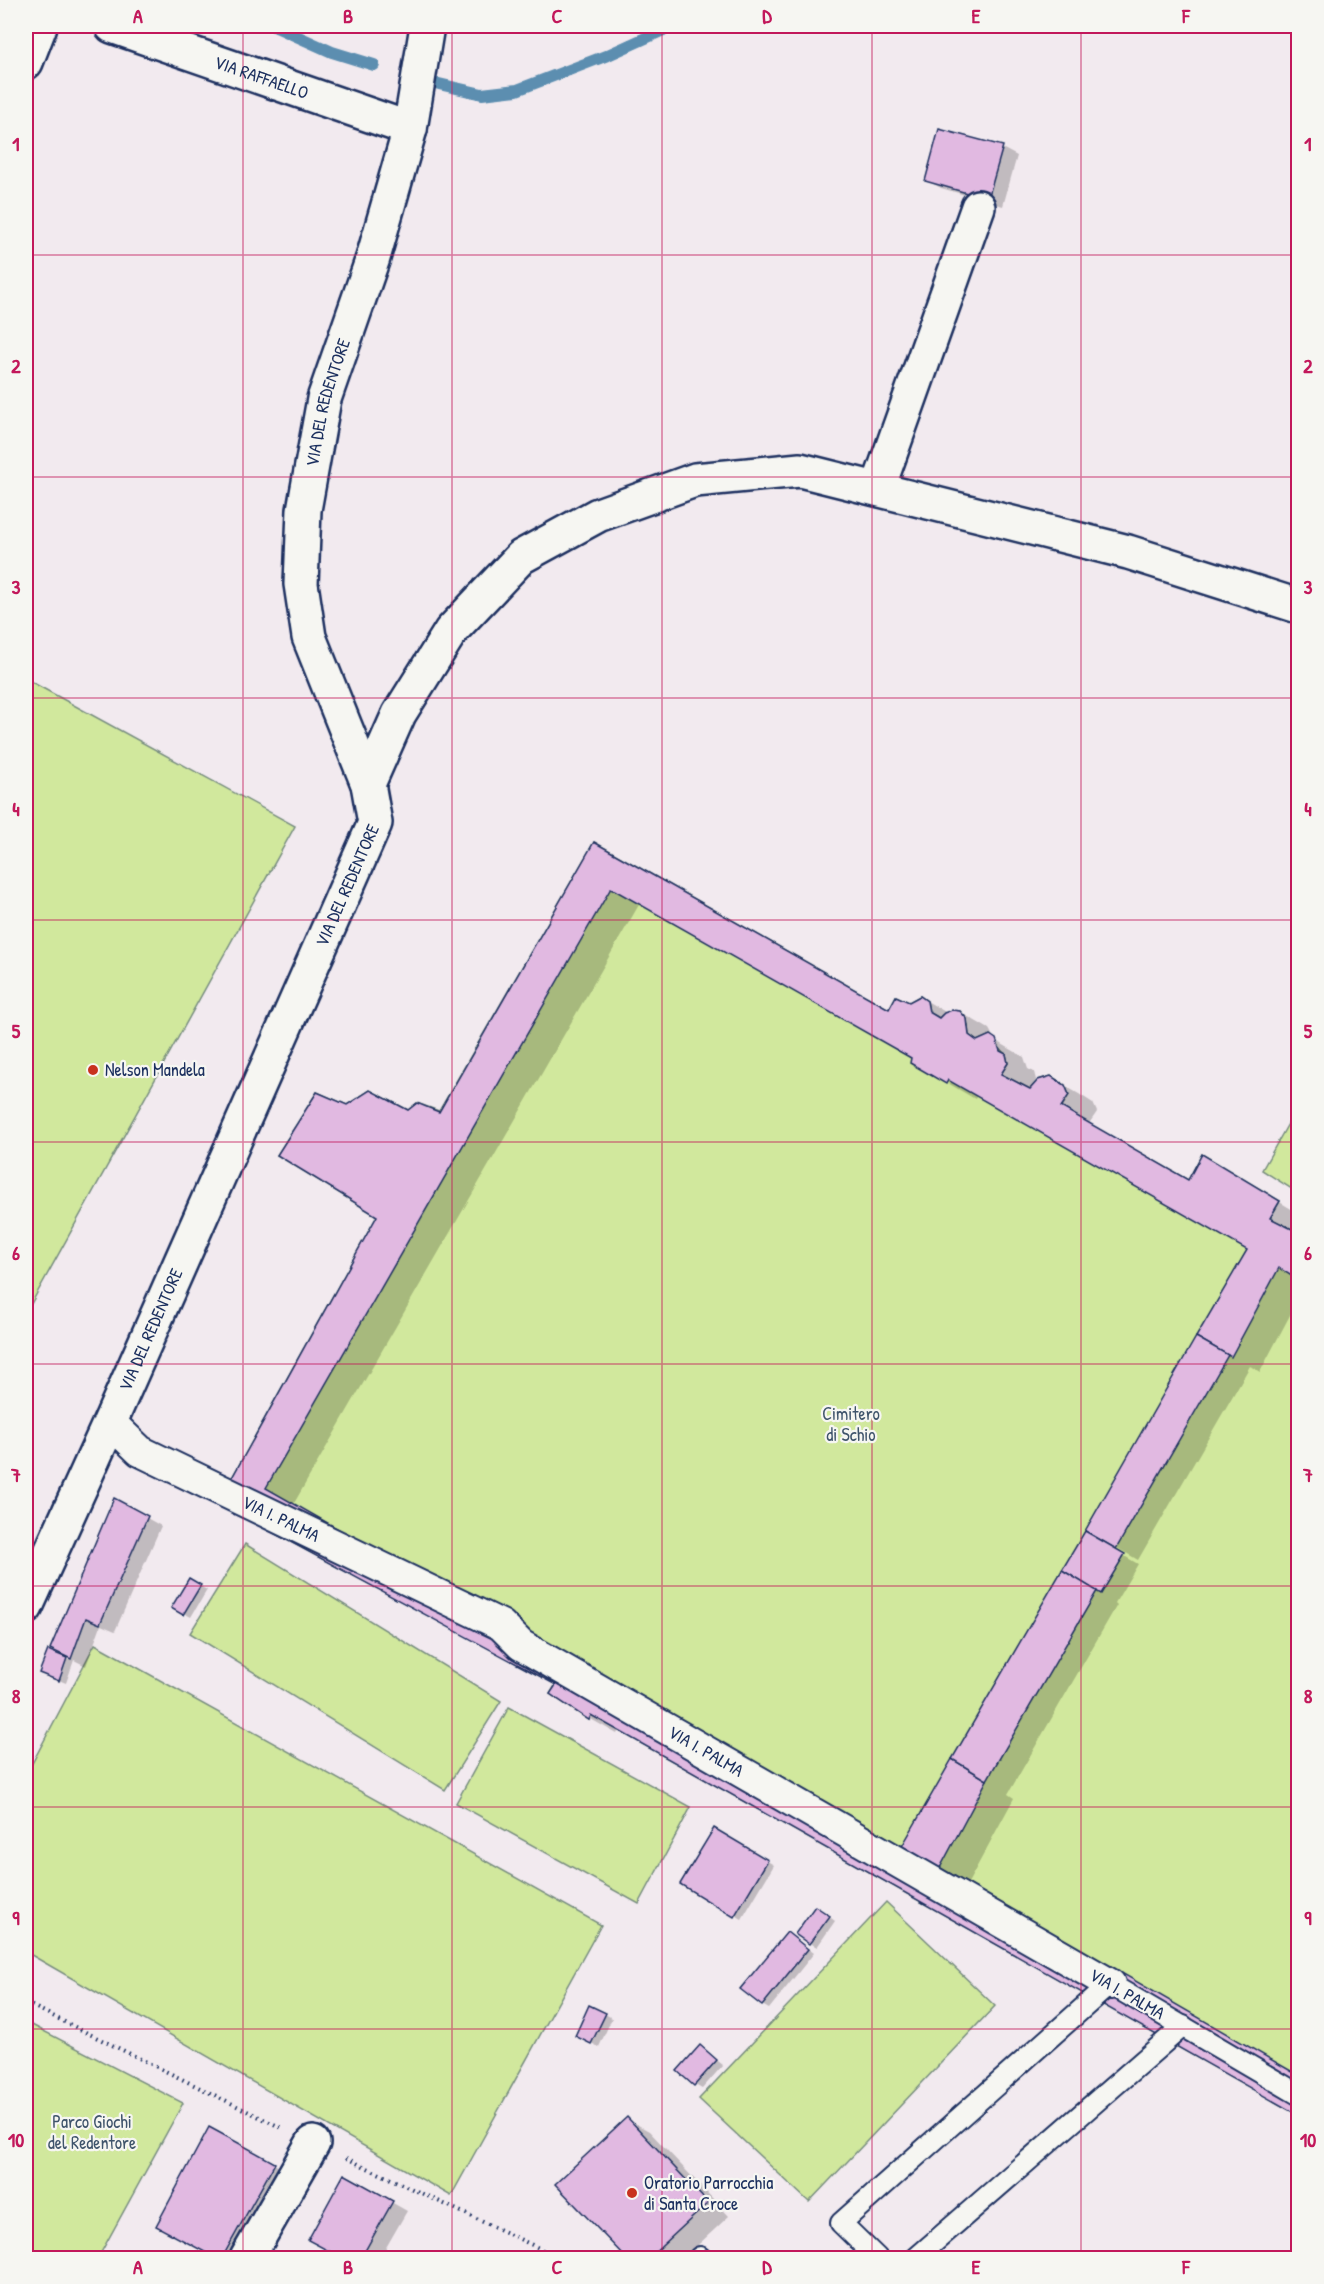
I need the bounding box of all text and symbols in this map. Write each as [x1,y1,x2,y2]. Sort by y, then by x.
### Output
text: A [133,2,143,29]
text: B [343,2,353,29]
text: C [552,2,563,29]
text: D [762,2,772,29]
text: E [972,2,981,29]
text: F [1181,2,1191,29]
street label: VIA RAFFAELLO [211,49,312,105]
text: 1 [12,130,20,157]
text: 1 [1304,130,1312,157]
street label: VIA DEL REDENTORE [299,335,356,468]
text: 2 [11,352,21,379]
text: 2 [1303,352,1313,379]
text: 3 [12,573,21,600]
text: 3 [1304,573,1313,600]
text: 4 [12,795,20,822]
text: 4 [1304,795,1312,822]
street label: VIA DEL REDENTORE [309,820,385,950]
text: 5 [12,1017,21,1044]
text: 5 [1304,1017,1313,1044]
place label: Nelson Mandela [105,1057,205,1082]
marker: Nelson Mandela [86,1063,100,1077]
text: 6 [12,1239,20,1266]
text: 6 [1304,1239,1312,1266]
street label: VIA DEL REDENTORE [112,1264,188,1395]
park label: Cimitero di Schio [822,1401,880,1447]
text: 7 [10,1461,21,1488]
text: 7 [1302,1461,1313,1488]
street label: VIA I. PALMA [238,1489,324,1548]
text: 8 [12,1682,21,1709]
text: 8 [1304,1682,1313,1709]
street label: VIA I. PALMA [664,1719,749,1783]
text: 9 [12,1904,20,1931]
text: 9 [1304,1904,1312,1931]
street label: VIA I. PALMA [1085,1962,1170,2025]
park label: Parco Giochi del Redentore [48,2109,136,2155]
text: 10 [8,2126,24,2153]
text: 10 [1300,2126,1316,2153]
place label: Oratorio Parrocchia di Santa Croce [644,2170,773,2216]
marker: Oratorio Parrocchia di Santa Croce [625,2186,639,2200]
text: A [133,2253,143,2280]
text: B [343,2253,353,2280]
text: C [552,2253,563,2280]
text: D [762,2253,772,2280]
text: E [972,2253,981,2280]
text: F [1181,2253,1191,2280]

